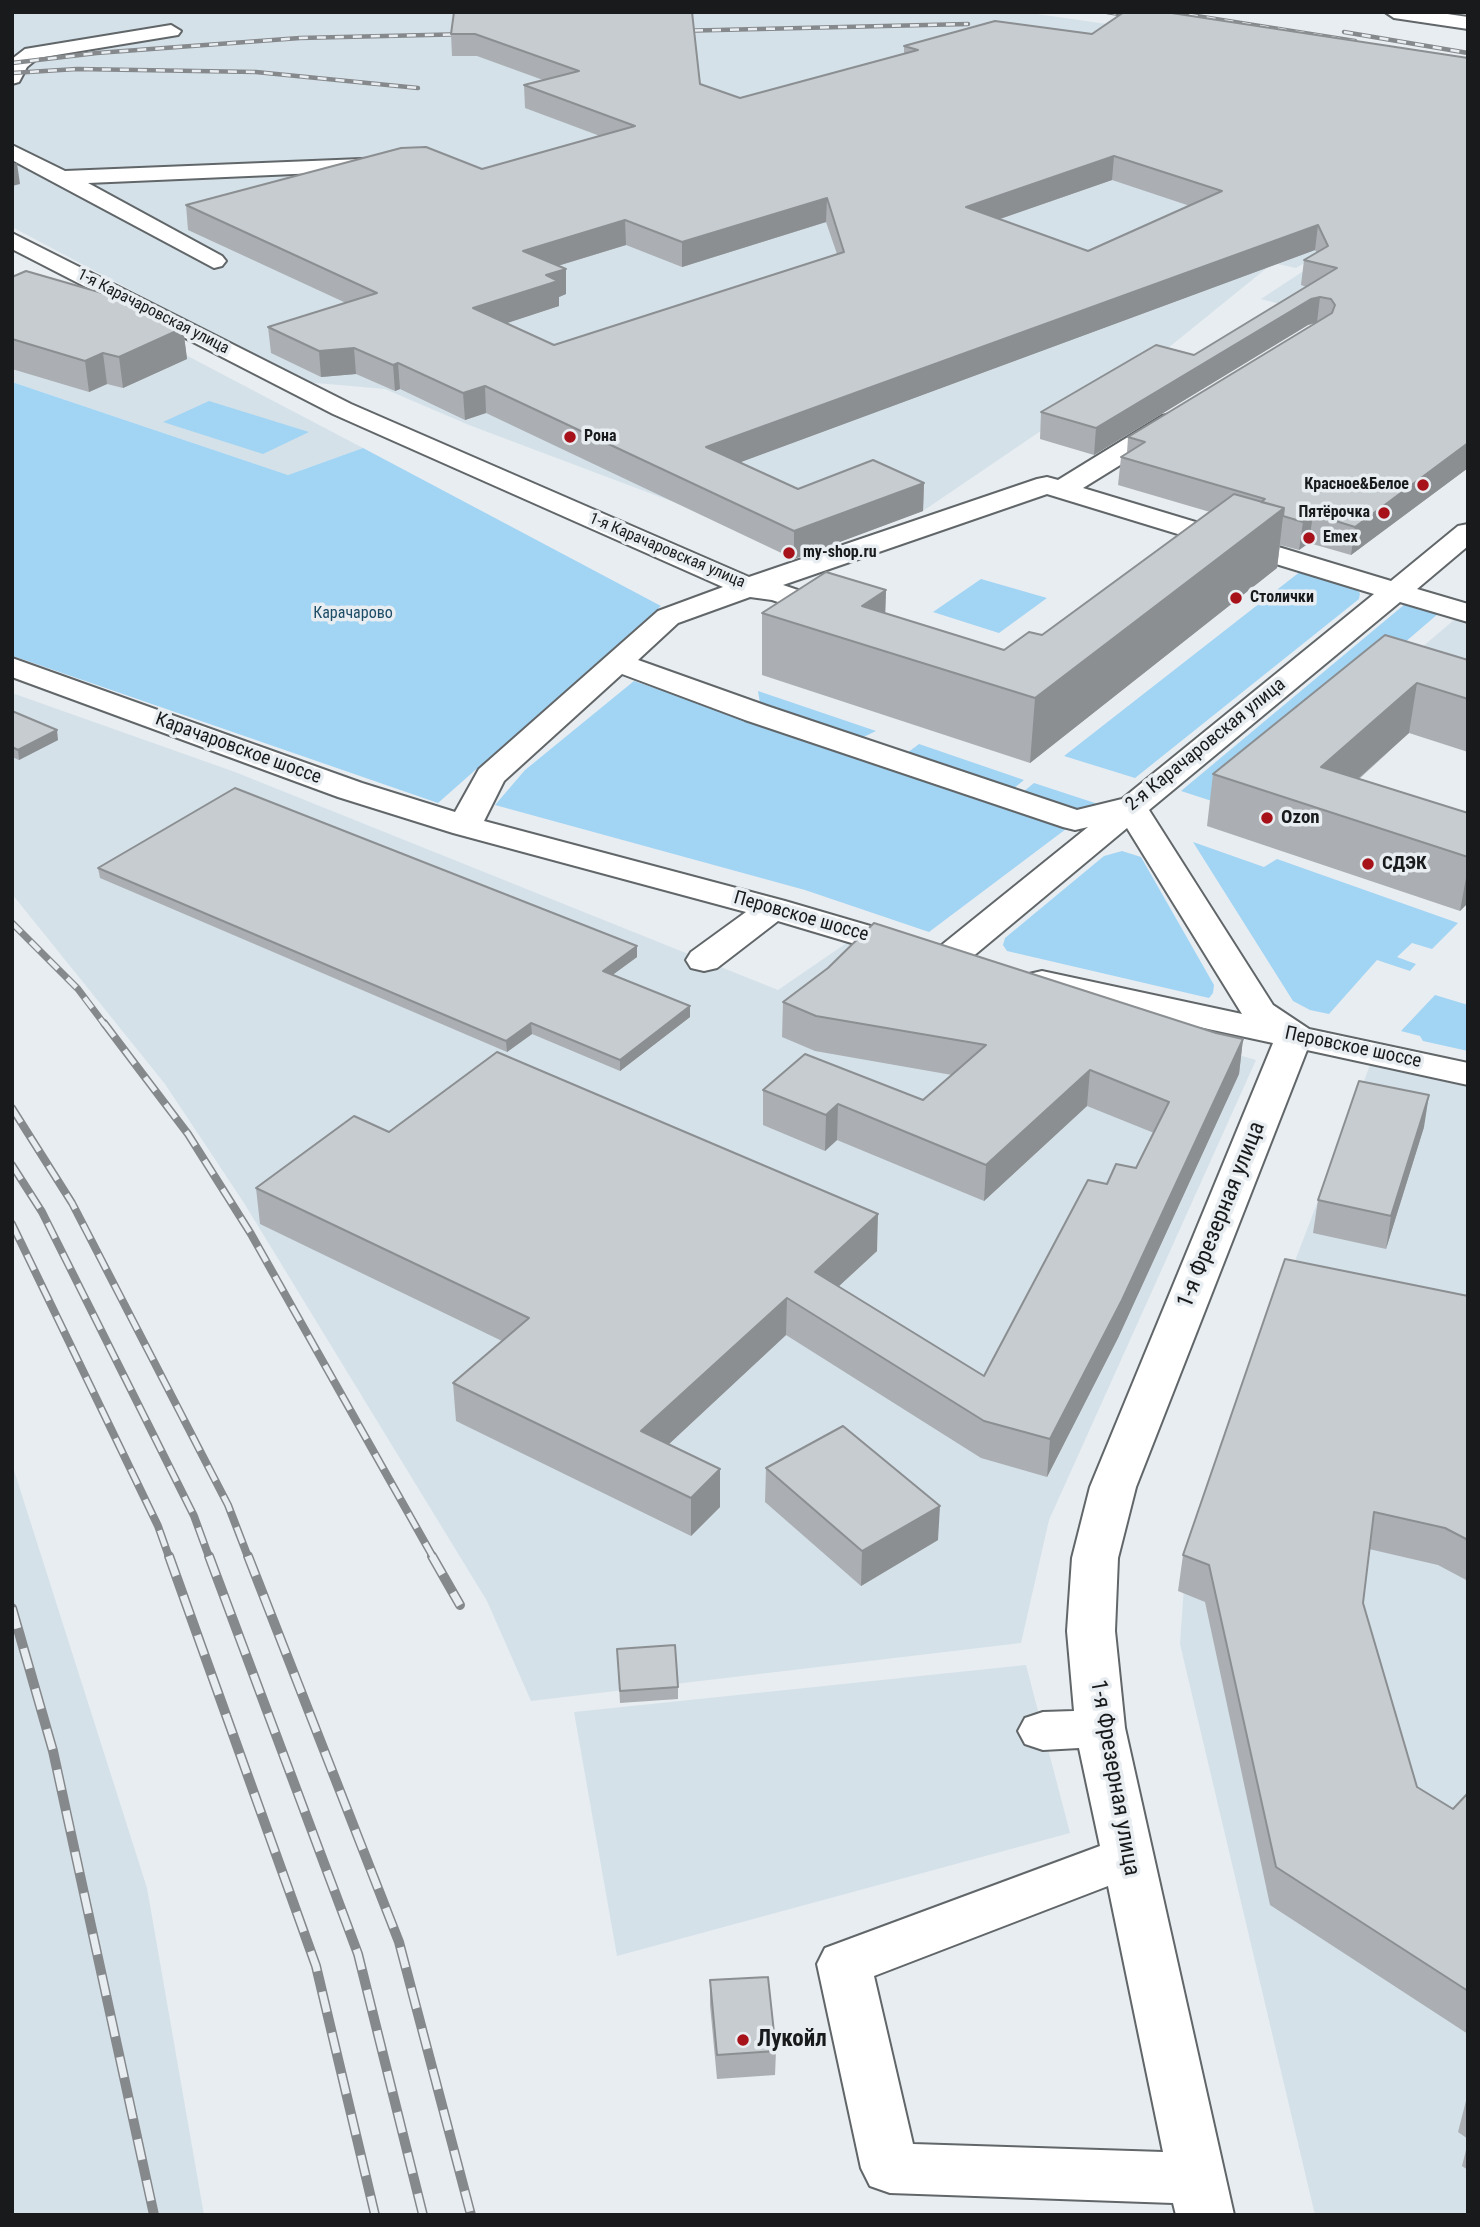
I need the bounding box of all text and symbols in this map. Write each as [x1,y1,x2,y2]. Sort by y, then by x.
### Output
street label: 1-я Карачаровская улица [74,265,232,359]
place label: Рона [584,427,616,447]
marker: Рона [562,429,578,445]
place label: Красное&Белое [1304,475,1409,495]
marker: Красное&Белое [1415,477,1431,493]
place label: Пятёрочка [1299,503,1370,523]
marker: Пятёрочка [1376,505,1392,521]
street label: 1-я Карачаровская улица [586,509,748,593]
place label: Emex [1323,528,1358,548]
marker: Emex [1301,530,1317,546]
place label: my-shop.ru [803,543,877,563]
marker: my-shop.ru [781,545,797,561]
place label: Столички [1250,588,1314,608]
marker: Столички [1228,590,1244,606]
park label: Карачарово [313,604,393,624]
street label: 2-я Карачаровская улица [1121,674,1291,816]
street label: Карачаровское шоссе [152,708,324,790]
place label: Ozon [1281,807,1320,829]
marker: Ozon [1259,810,1275,826]
place label: СДЭК [1382,853,1427,875]
marker: СДЭК [1360,856,1376,872]
street label: Перовское шоссе [731,887,871,947]
street label: Перовское шоссе [1283,1022,1423,1074]
street label: 1-я Фрезерная улица [1172,1118,1272,1312]
street label: 1-я Фрезерная улица [1083,1678,1145,1878]
place label: Лукойл [757,2026,827,2054]
marker: Лукойл [735,2032,751,2048]

